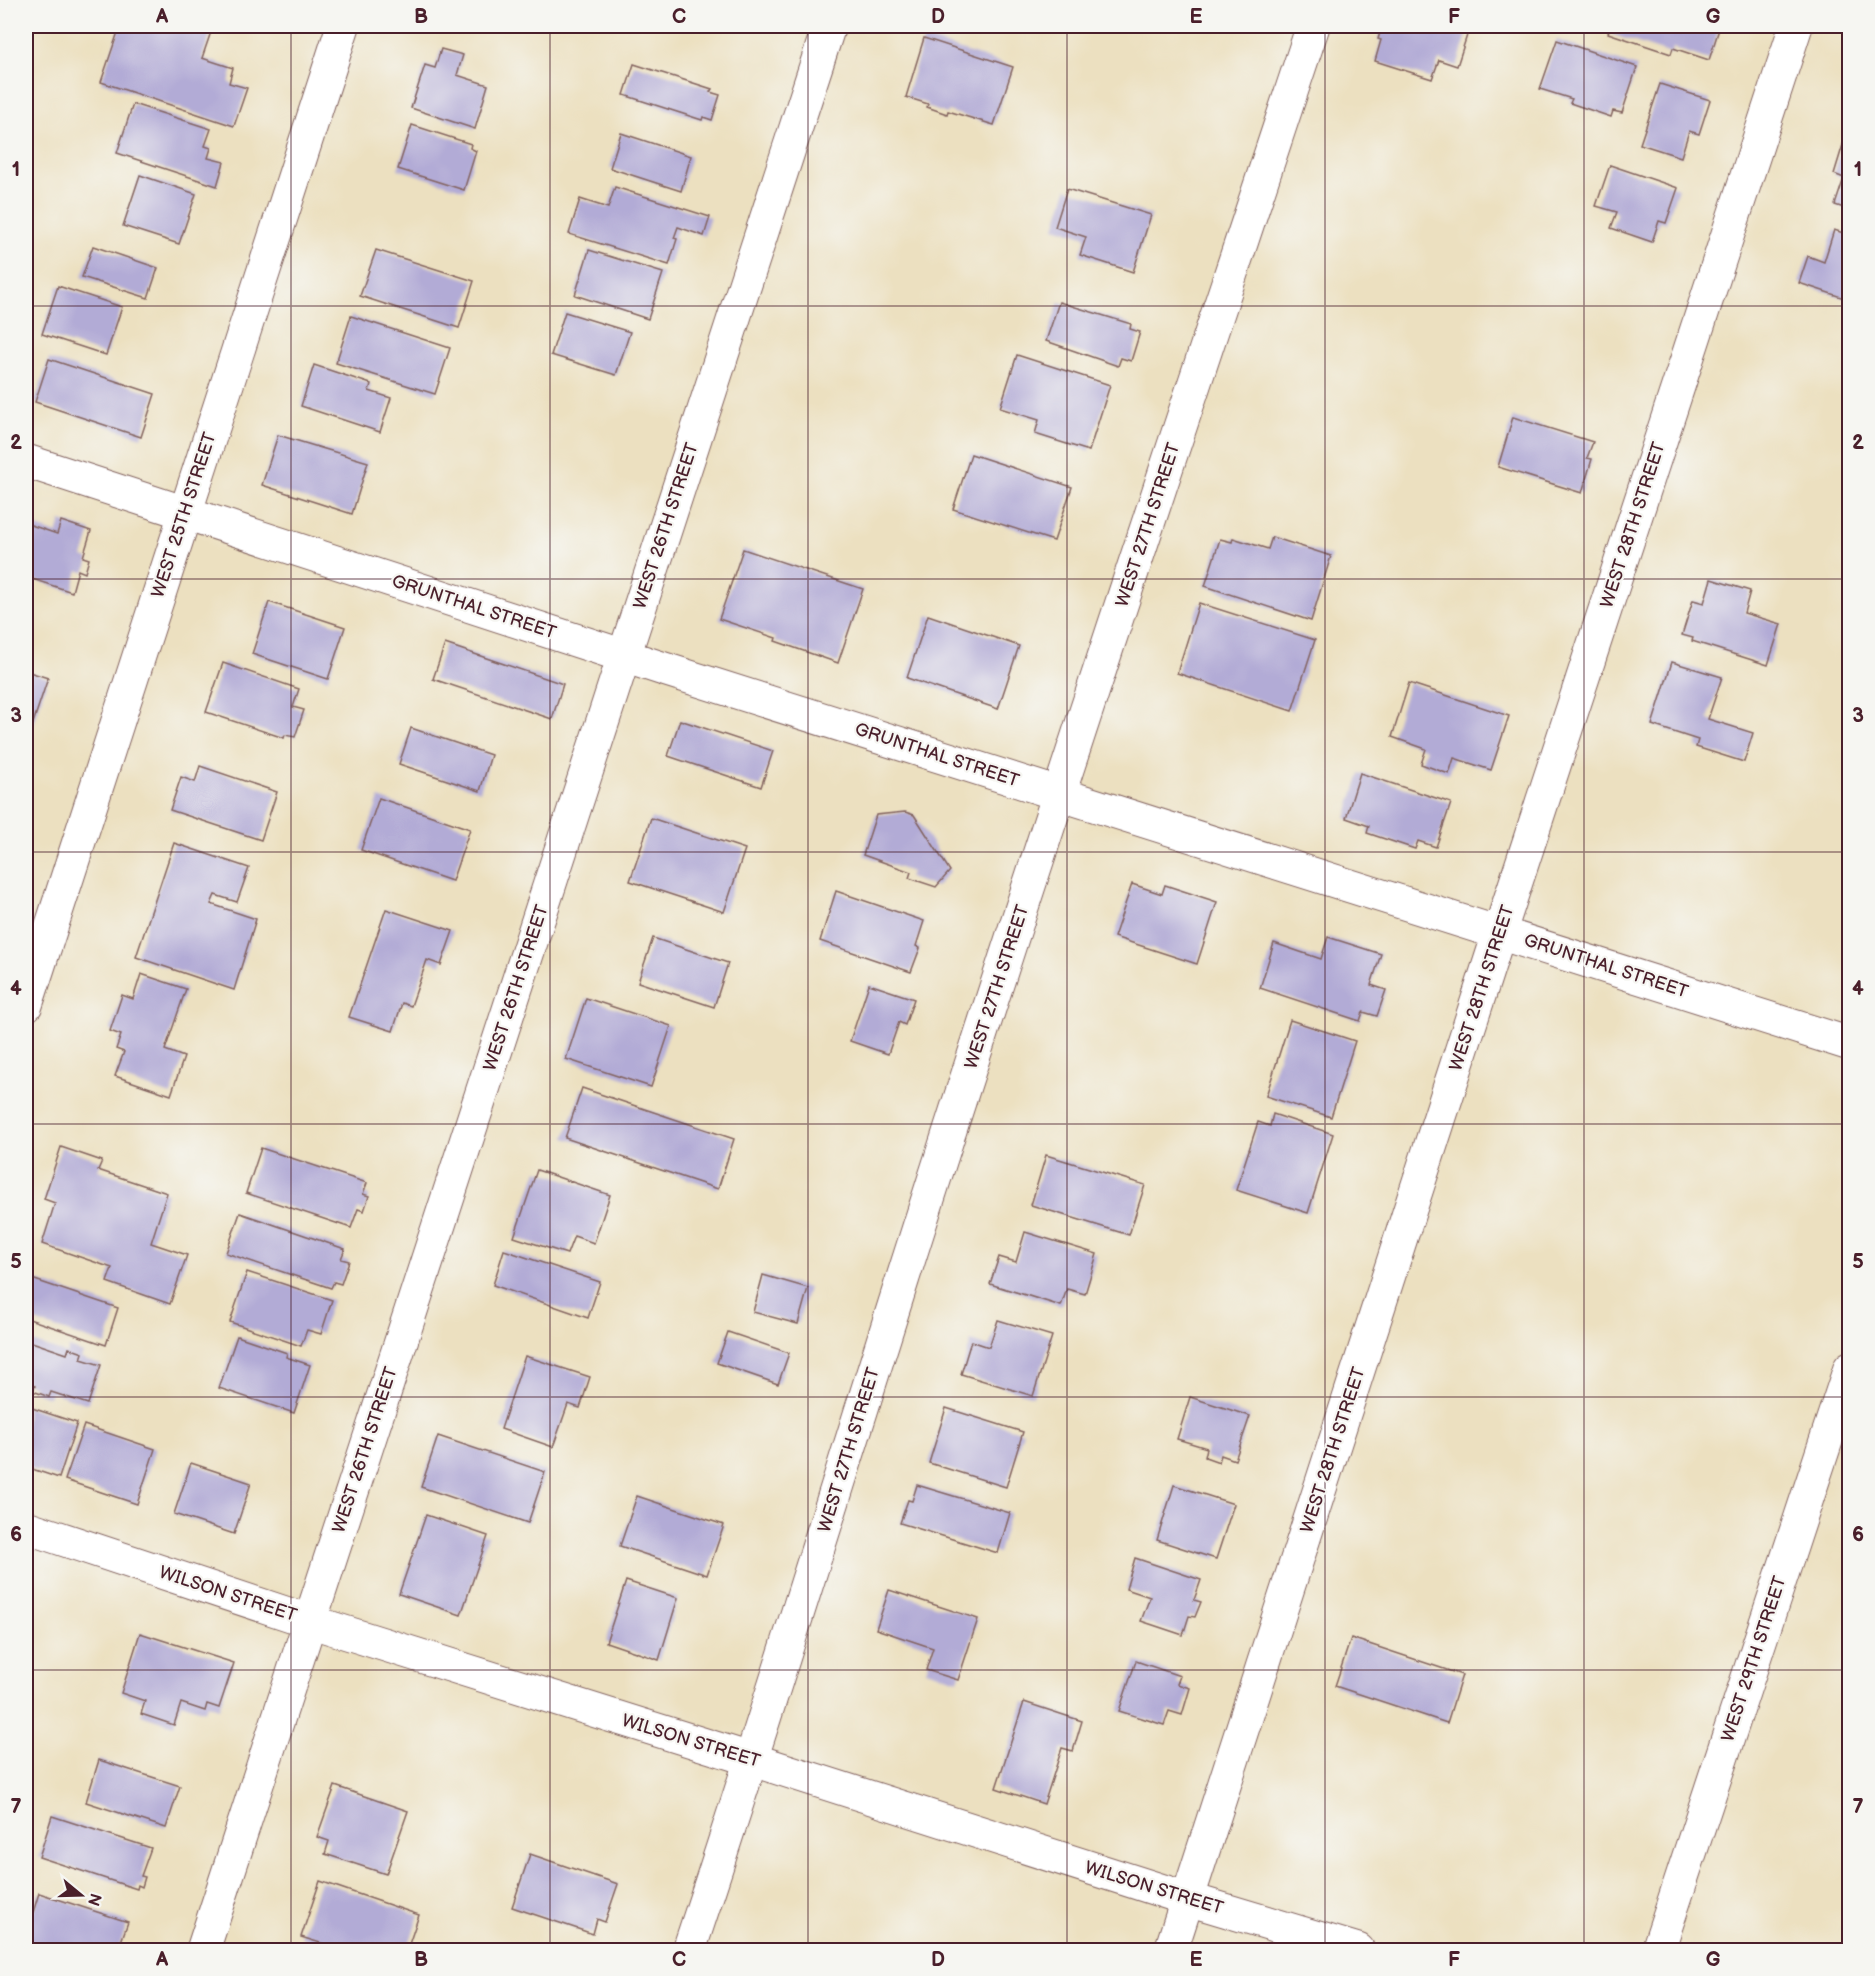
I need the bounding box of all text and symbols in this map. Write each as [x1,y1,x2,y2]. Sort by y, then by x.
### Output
text: A [155,5,169,29]
text: B [414,5,428,29]
text: C [672,5,686,29]
text: D [931,5,945,29]
text: E [1190,5,1203,29]
text: F [1448,5,1460,29]
text: G [1706,5,1721,29]
text: 1 [12,158,20,182]
text: 1 [1854,158,1862,182]
street label: WEST 25TH STREET [147,429,221,600]
text: 2 [10,431,22,455]
text: 2 [1852,431,1864,455]
street label: WEST 28TH STREET [1596,439,1670,610]
street label: WEST 26TH STREET [629,440,703,612]
street label: WEST 27TH STREET [1112,440,1184,610]
street label: GRUNTHAL STREET [389,571,559,644]
text: 3 [10,704,22,728]
text: 3 [1852,704,1864,728]
street label: GRUNTHAL STREET [852,719,1022,792]
street label: WEST 26TH STREET [479,902,553,1074]
street label: WEST 27TH STREET [961,902,1033,1072]
street label: WEST 28TH STREET [1445,902,1519,1073]
street label: GRUNTHAL STREET [1521,930,1691,1003]
text: 4 [10,977,22,1001]
text: 4 [1852,977,1864,1001]
text: 5 [10,1250,22,1274]
text: 5 [1852,1250,1864,1274]
street label: WEST 26TH STREET [328,1364,402,1536]
street label: WEST 28TH STREET [1296,1364,1370,1535]
street label: WEST 27TH STREET [814,1365,884,1535]
text: 6 [10,1523,22,1547]
text: 6 [1852,1523,1864,1547]
street label: WILSON STREET [156,1562,300,1626]
street label: WEST 29TH STREET [1717,1573,1791,1744]
street label: WILSON STREET [619,1710,763,1772]
text: 7 [10,1795,22,1819]
text: 7 [1852,1795,1864,1819]
street label: WILSON STREET [1082,1857,1226,1919]
north arrow [51,1865,111,1925]
text: N [83,1891,105,1908]
text: A [155,1948,169,1972]
text: B [414,1948,428,1972]
text: C [672,1948,686,1972]
text: D [931,1948,945,1972]
text: E [1190,1948,1203,1972]
text: F [1448,1948,1460,1972]
text: G [1706,1948,1721,1972]

